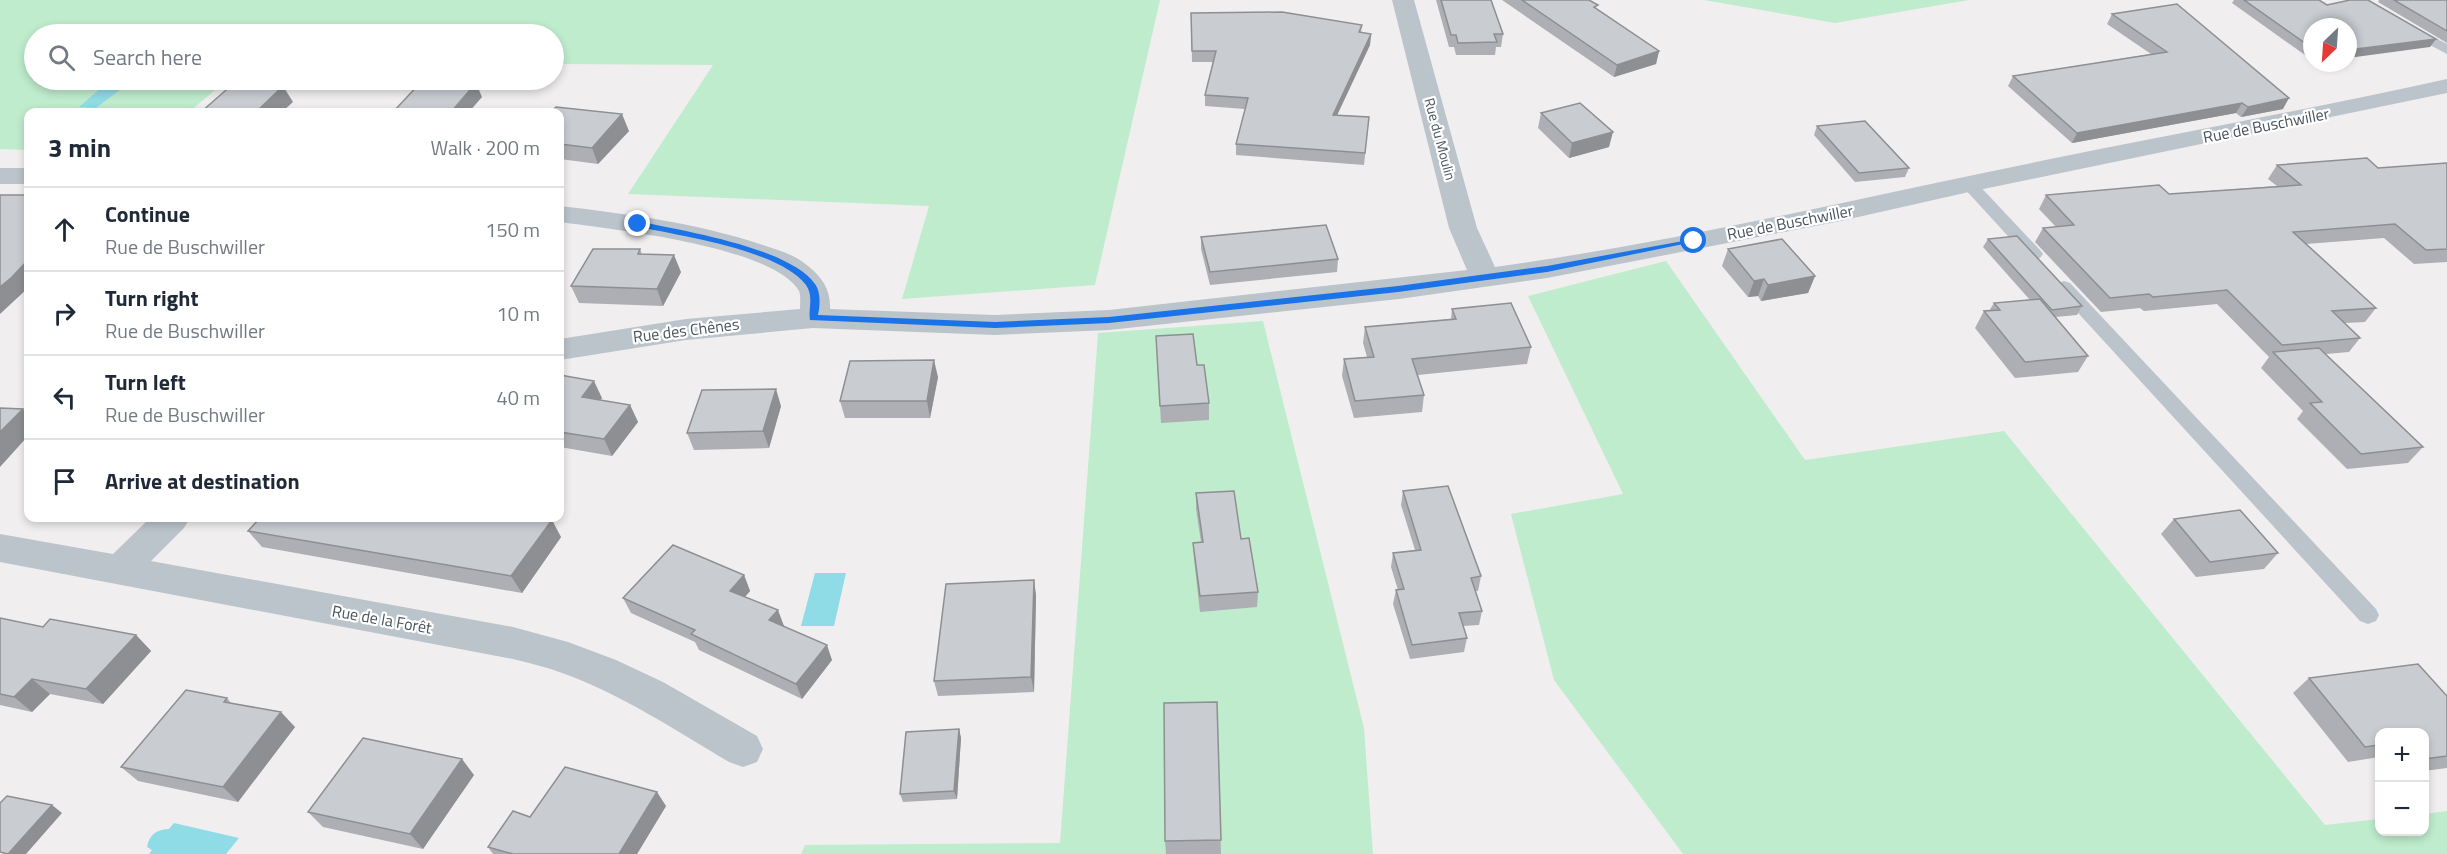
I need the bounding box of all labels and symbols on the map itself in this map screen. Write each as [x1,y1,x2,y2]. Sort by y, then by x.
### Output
north arrow [2303,18,2357,72]
street label: Rue du Moulin [1419,95,1462,182]
street label: Rue de Buschwiller [2201,101,2332,149]
street label: Rue de Buschwiller [1725,198,1856,246]
route end [624,210,650,236]
route start [1680,227,1706,253]
street label: Rue des Chênes [631,312,741,348]
street label: Rue de la Forêt [330,598,434,640]

